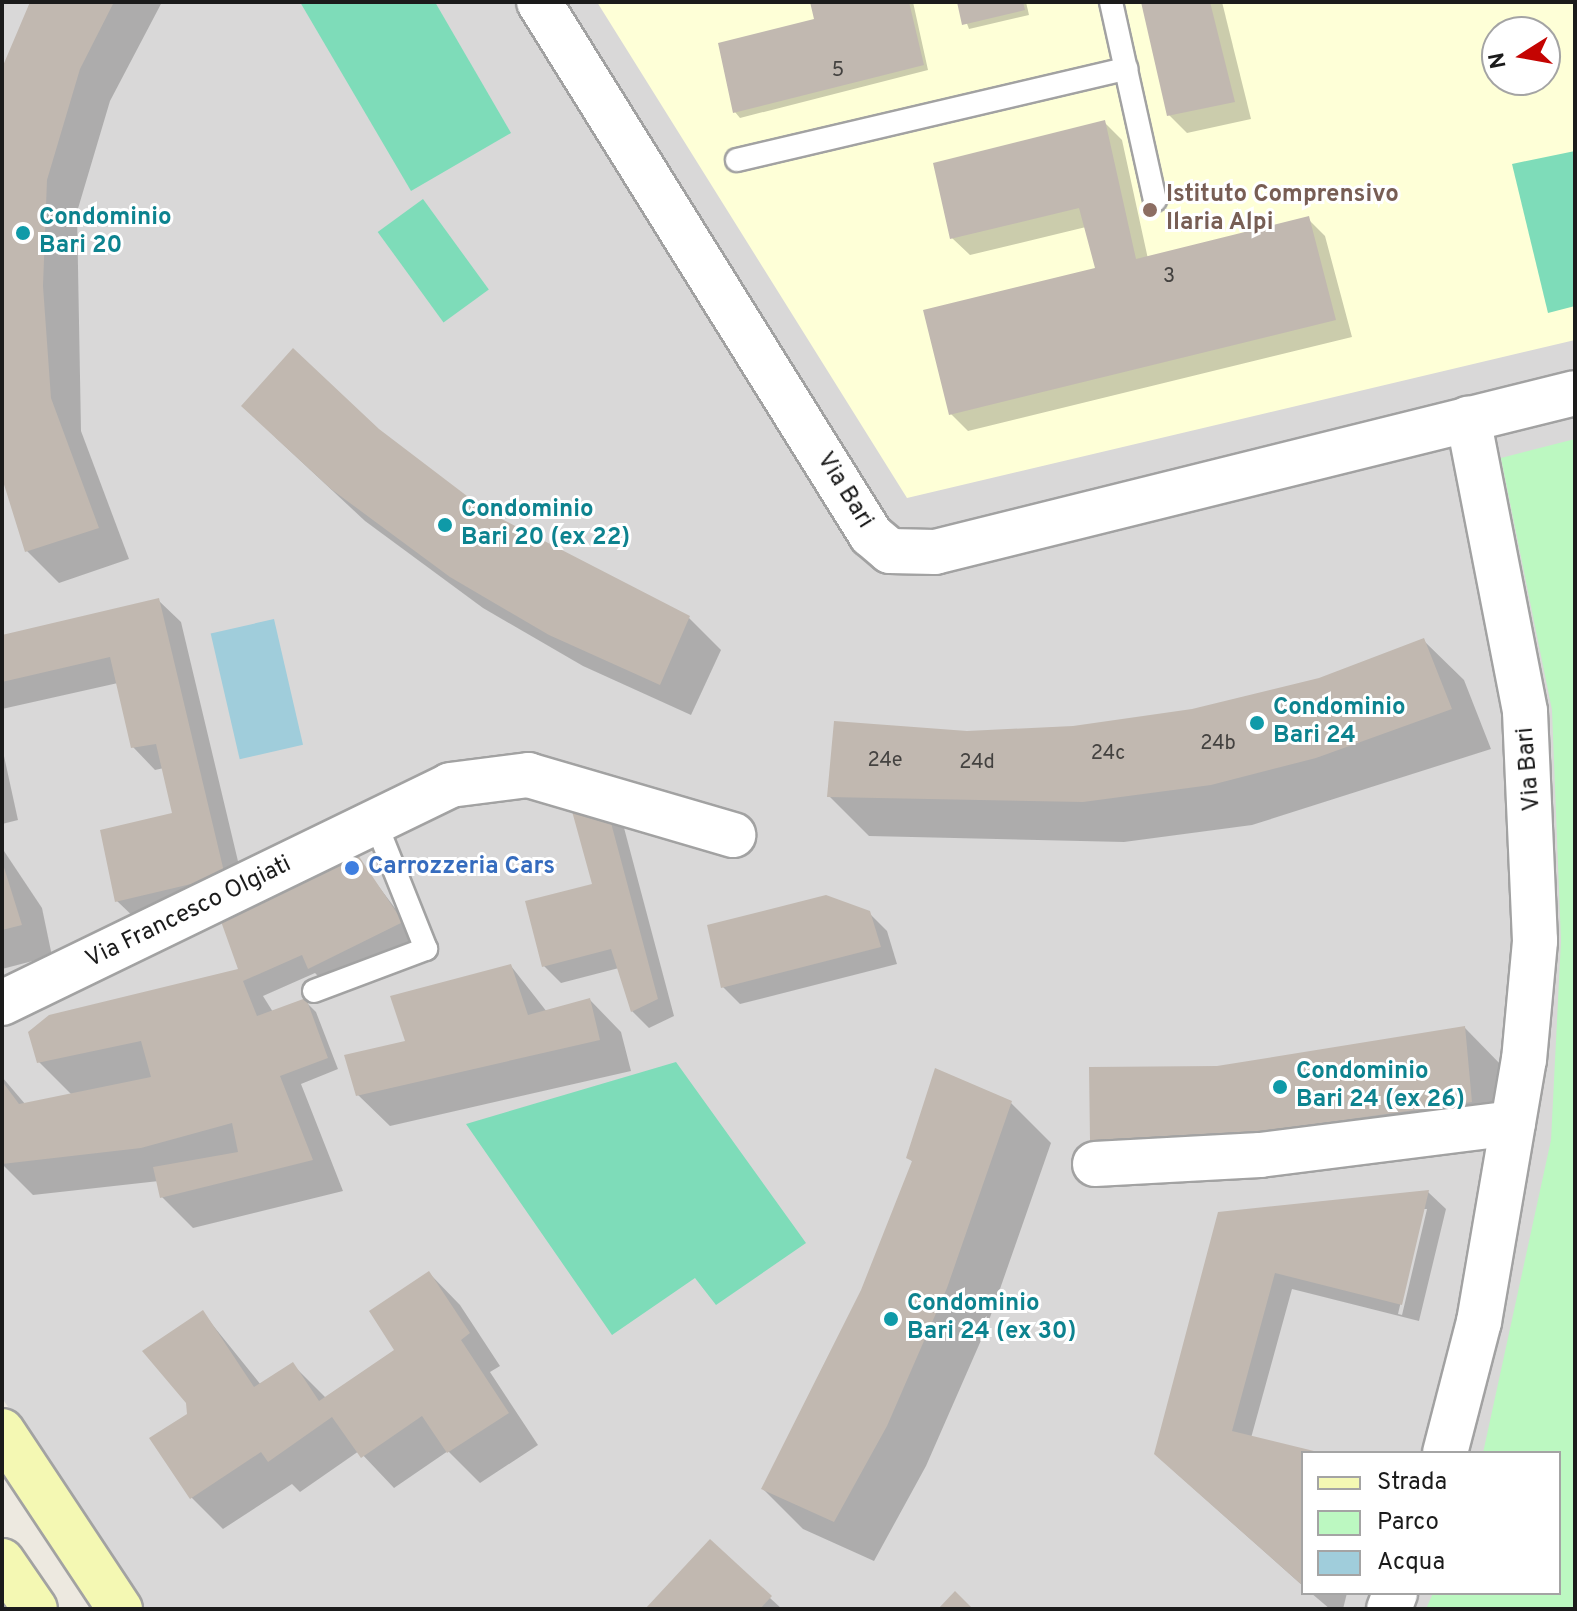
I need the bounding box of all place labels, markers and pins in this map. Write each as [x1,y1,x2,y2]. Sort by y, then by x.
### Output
place label: Istituto Comprensivo Ilaria Alpi [1166,182,1399,238]
marker: Istituto Comprensivo Ilaria Alpi [1141,201,1159,219]
place label: Condominio Bari 20 [39,205,172,261]
marker: Condominio Bari 20 [14,224,32,242]
place label: Condominio Bari 20 (ex 22) [461,497,630,553]
marker: Condominio Bari 20 (ex 22) [436,516,454,534]
place label: Condominio Bari 24 [1273,695,1406,751]
marker: Condominio Bari 24 [1248,714,1266,732]
place label: Carrozzeria Cars [368,854,555,882]
marker: Carrozzeria Cars [343,859,361,877]
place label: Condominio Bari 24 (ex 26) [1296,1059,1465,1115]
marker: Condominio Bari 24 (ex 26) [1271,1078,1289,1096]
place label: Condominio Bari 24 (ex 30) [907,1291,1076,1347]
marker: Condominio Bari 24 (ex 30) [882,1310,900,1328]

